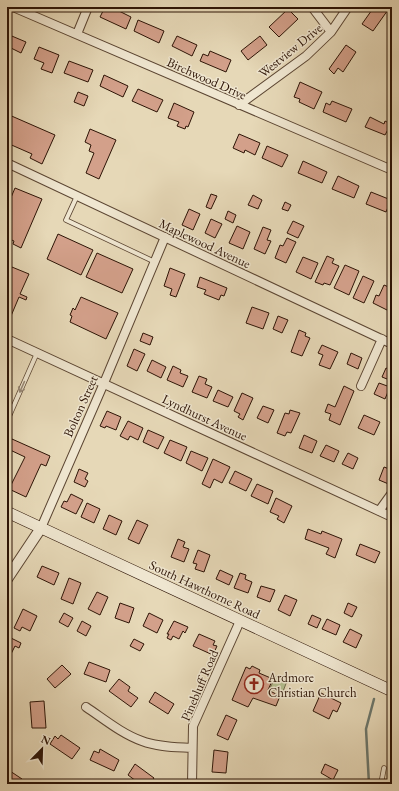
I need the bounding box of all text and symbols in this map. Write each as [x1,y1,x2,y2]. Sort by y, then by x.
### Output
street label: Westview Drive [255,19,326,81]
street label: Birchwood Drive [164,53,249,104]
street label: Maplewood Avenue [156,215,253,272]
street label: Bolton Street [59,373,102,440]
one-way arrow [18,380,25,392]
street label: Lyndhurst Avenue [159,390,250,445]
street label: South Hawthorne Road [147,556,263,623]
street label: Pinebluff Road [177,646,222,724]
place label: Ardmore Christian Church [267,669,357,701]
church icon: Ardmore Christian Church [243,673,265,695]
north arrow [22,729,62,769]
text: N [39,732,53,748]

